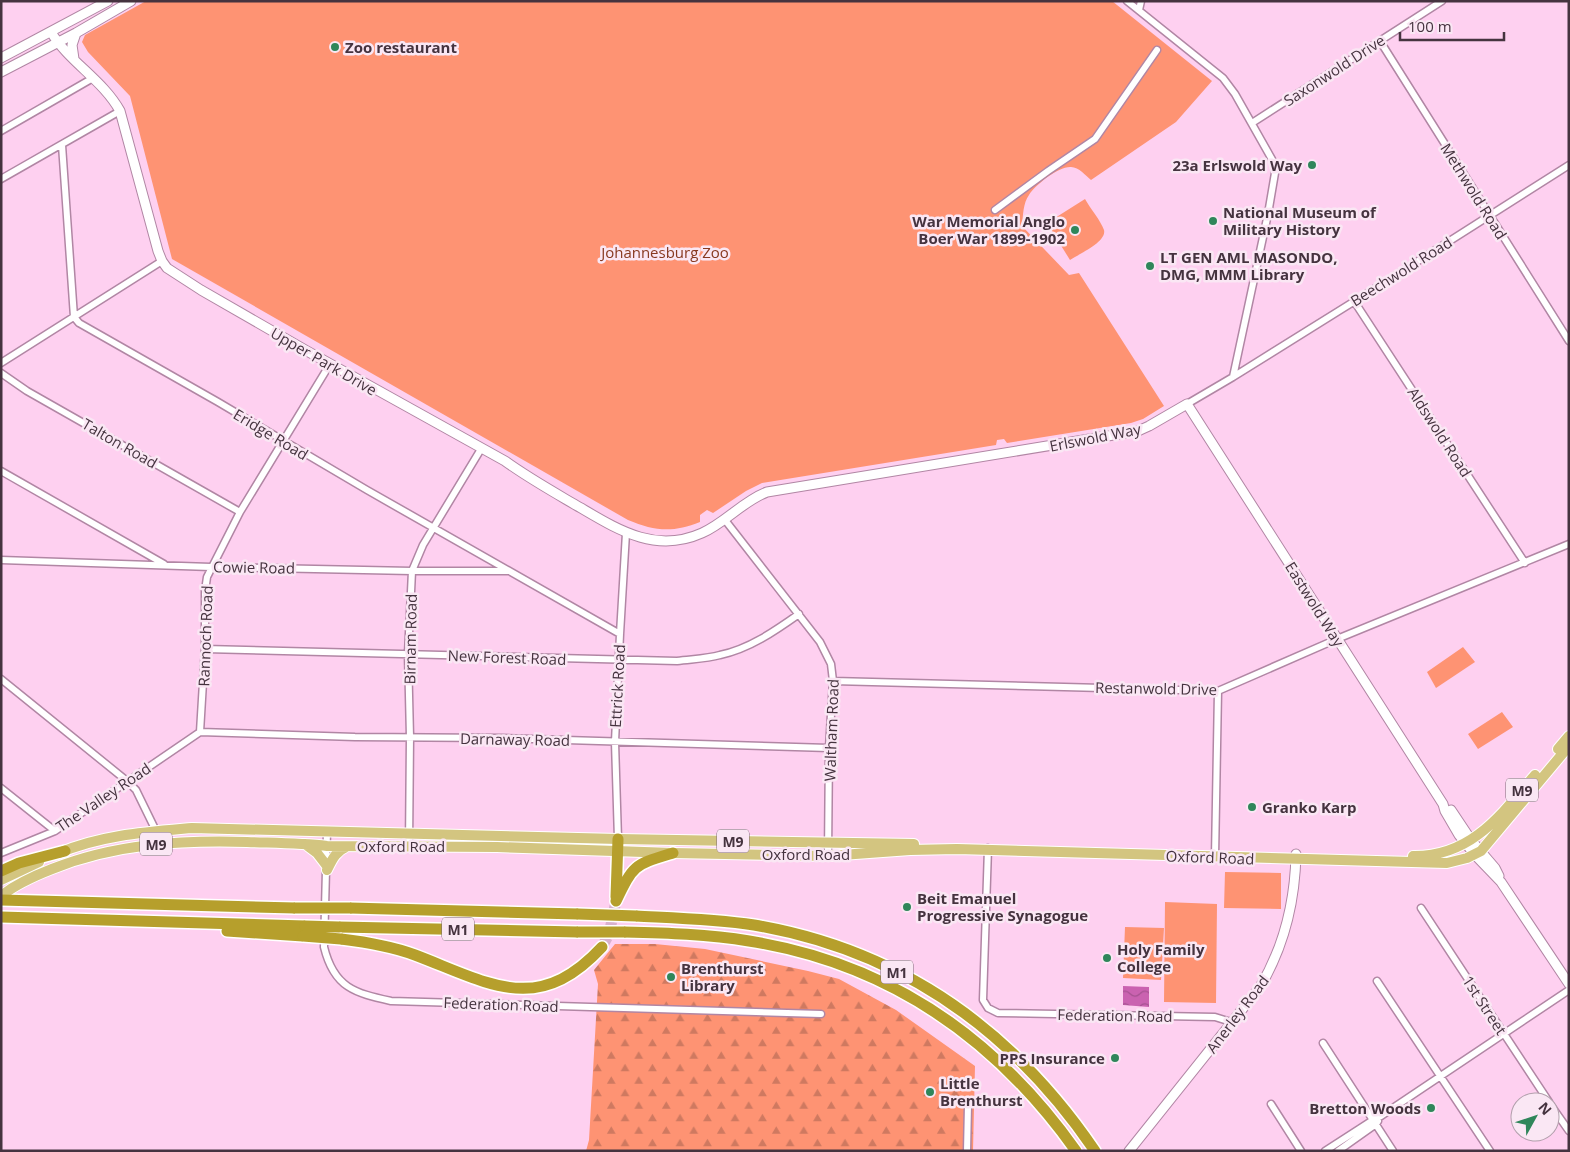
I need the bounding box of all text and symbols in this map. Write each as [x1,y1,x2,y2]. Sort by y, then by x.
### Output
scale bar [1400,10,1504,42]
text: 100 m [1408,16,1452,36]
street label: Saxonwold Drive [1280,30,1388,110]
place label: Zoo restaurant [345,37,457,57]
marker: Zoo restaurant [329,41,341,53]
street label: Methwold Road [1436,139,1512,243]
place label: 23a Erlswold Way [1172,155,1302,175]
marker: 23a Erlswold Way [1306,159,1318,171]
place label: National Museum of Military History [1223,202,1377,239]
place label: War Memorial Anglo Boer War 1899-1902 [912,211,1065,248]
marker: National Museum of Military History [1207,215,1219,227]
marker: War Memorial Anglo Boer War 1899-1902 [1069,224,1081,236]
street label: Beechwold Road [1346,232,1456,310]
park label: Johannesburg Zoo [599,242,729,262]
place label: LT GEN AML MASONDO, DMG, MMM Library [1160,247,1337,284]
marker: LT GEN AML MASONDO, DMG, MMM Library [1144,260,1156,272]
street label: Upper Park Drive [267,322,381,400]
street label: Aldswold Road [1404,383,1476,481]
street label: Eridge Road [230,404,312,464]
street label: Talton Road [79,413,161,473]
street label: Erlswold Way [1048,418,1143,456]
street label: Cowie Road [213,556,295,578]
street label: Eastwold Way [1281,558,1349,651]
street label: Rannoch Road [193,585,217,687]
street label: Birnam Road [399,593,421,685]
street label: Ettrick Road [605,644,629,728]
street label: New Forest Road [447,645,567,669]
street label: Restanwold Drive [1095,677,1217,699]
street label: Waltham Road [819,678,843,782]
street label: Darnaway Road [460,728,570,750]
street label: The Valley Road [52,758,154,836]
road number: M9 [1506,778,1538,802]
place label: Granko Karp [1262,797,1356,817]
marker: Granko Karp [1246,801,1258,813]
road number: M9 [717,829,749,852]
road number: M9 [140,832,172,856]
street label: Oxford Road [357,836,445,856]
street label: Oxford Road [762,844,850,864]
street label: Oxford Road [1165,845,1255,869]
place label: Beit Emanuel Progressive Synagogue [917,888,1088,925]
marker: Beit Emanuel Progressive Synagogue [901,901,913,913]
road number: M1 [442,918,474,941]
place label: Holy Family College [1117,939,1205,976]
marker: Holy Family College [1101,952,1113,964]
place label: Brenthurst Library [681,958,764,995]
road number: M1 [881,960,913,984]
marker: Brenthurst Library [665,971,677,983]
street label: Anerley Road [1201,971,1273,1057]
street label: 1st Street [1458,972,1512,1038]
street label: Federation Road [443,992,559,1016]
street label: Federation Road [1057,1004,1173,1026]
place label: PPS Insurance [1000,1048,1105,1068]
marker: PPS Insurance [1109,1052,1121,1064]
place label: Little Brenthurst [940,1073,1023,1110]
marker: Little Brenthurst [924,1086,936,1098]
north arrow [1510,1092,1560,1142]
place label: Bretton Woods [1309,1098,1421,1118]
text: N [1534,1098,1556,1119]
marker: Bretton Woods [1425,1102,1437,1114]

